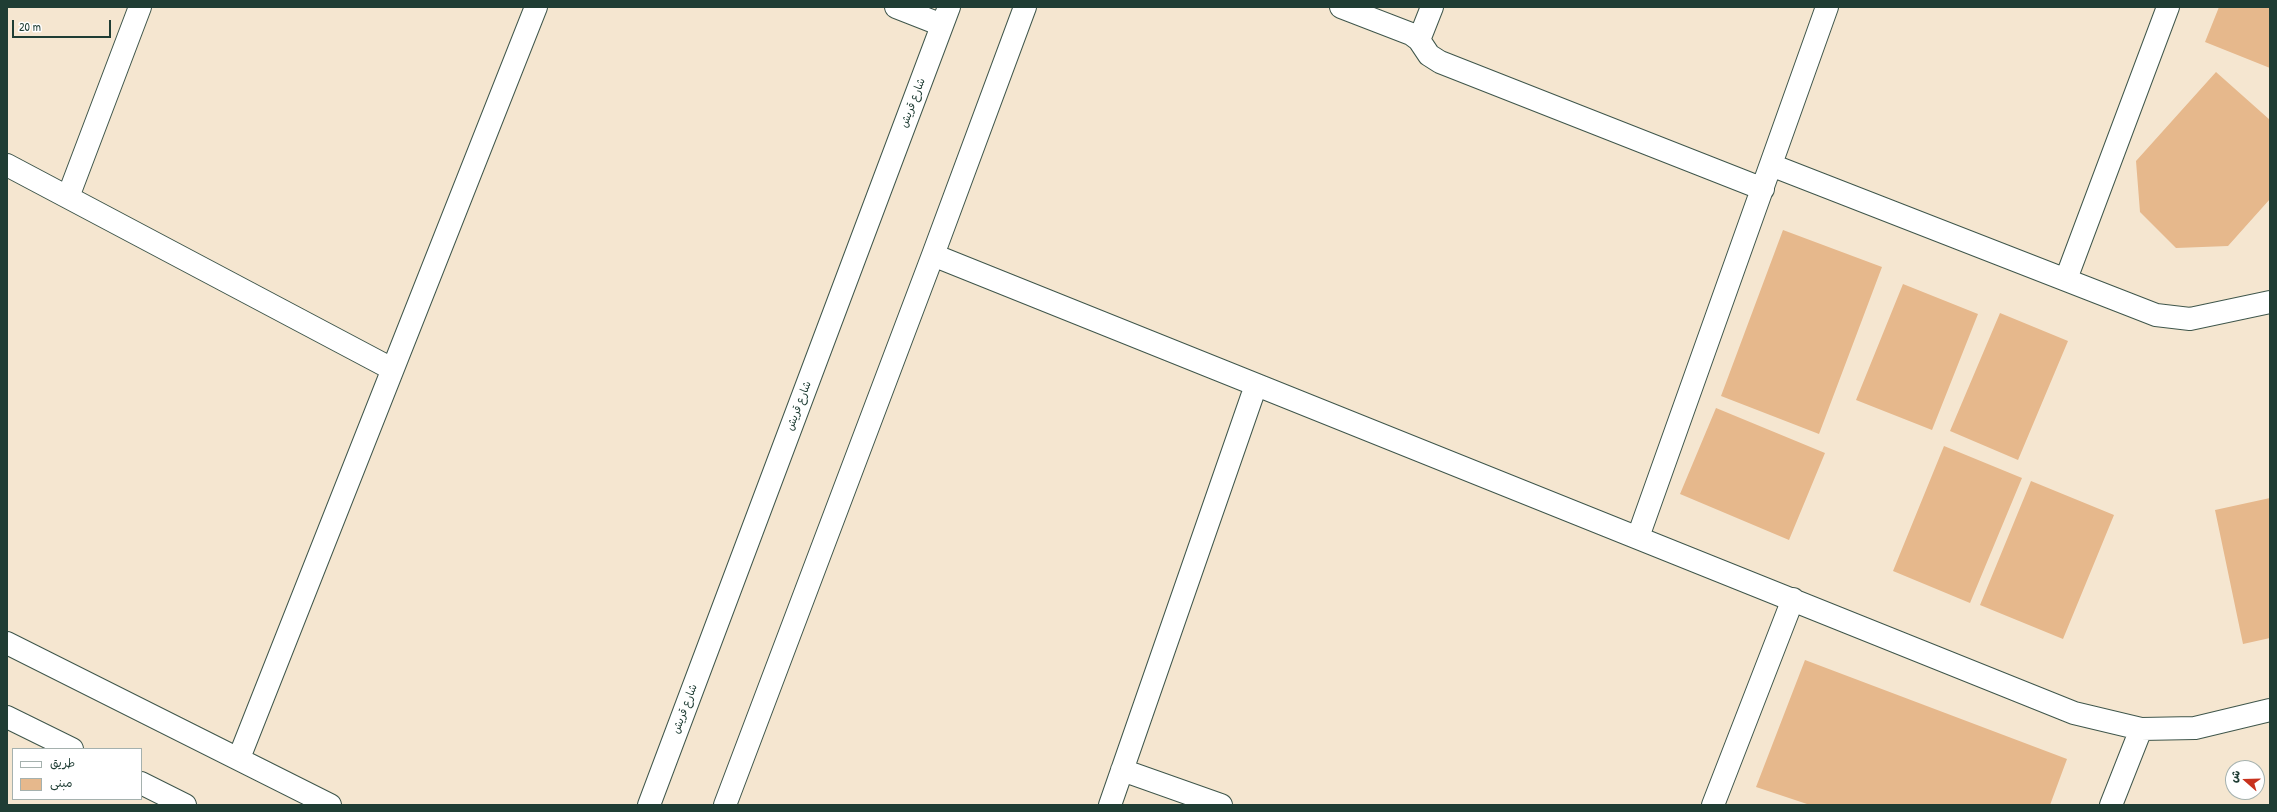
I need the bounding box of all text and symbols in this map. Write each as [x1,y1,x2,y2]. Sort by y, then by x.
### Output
scale bar [14,12,113,38]
text: 20 m [19,18,41,35]
street label: شارع قريش [898,76,928,130]
street label: شارع قريش [784,379,814,433]
street label: شارع قريش [670,682,700,736]
legend [12,748,142,800]
text: طريق [50,754,75,771]
north arrow [2225,760,2265,800]
text: ش [2226,768,2243,784]
text: مبنى [50,774,73,791]

